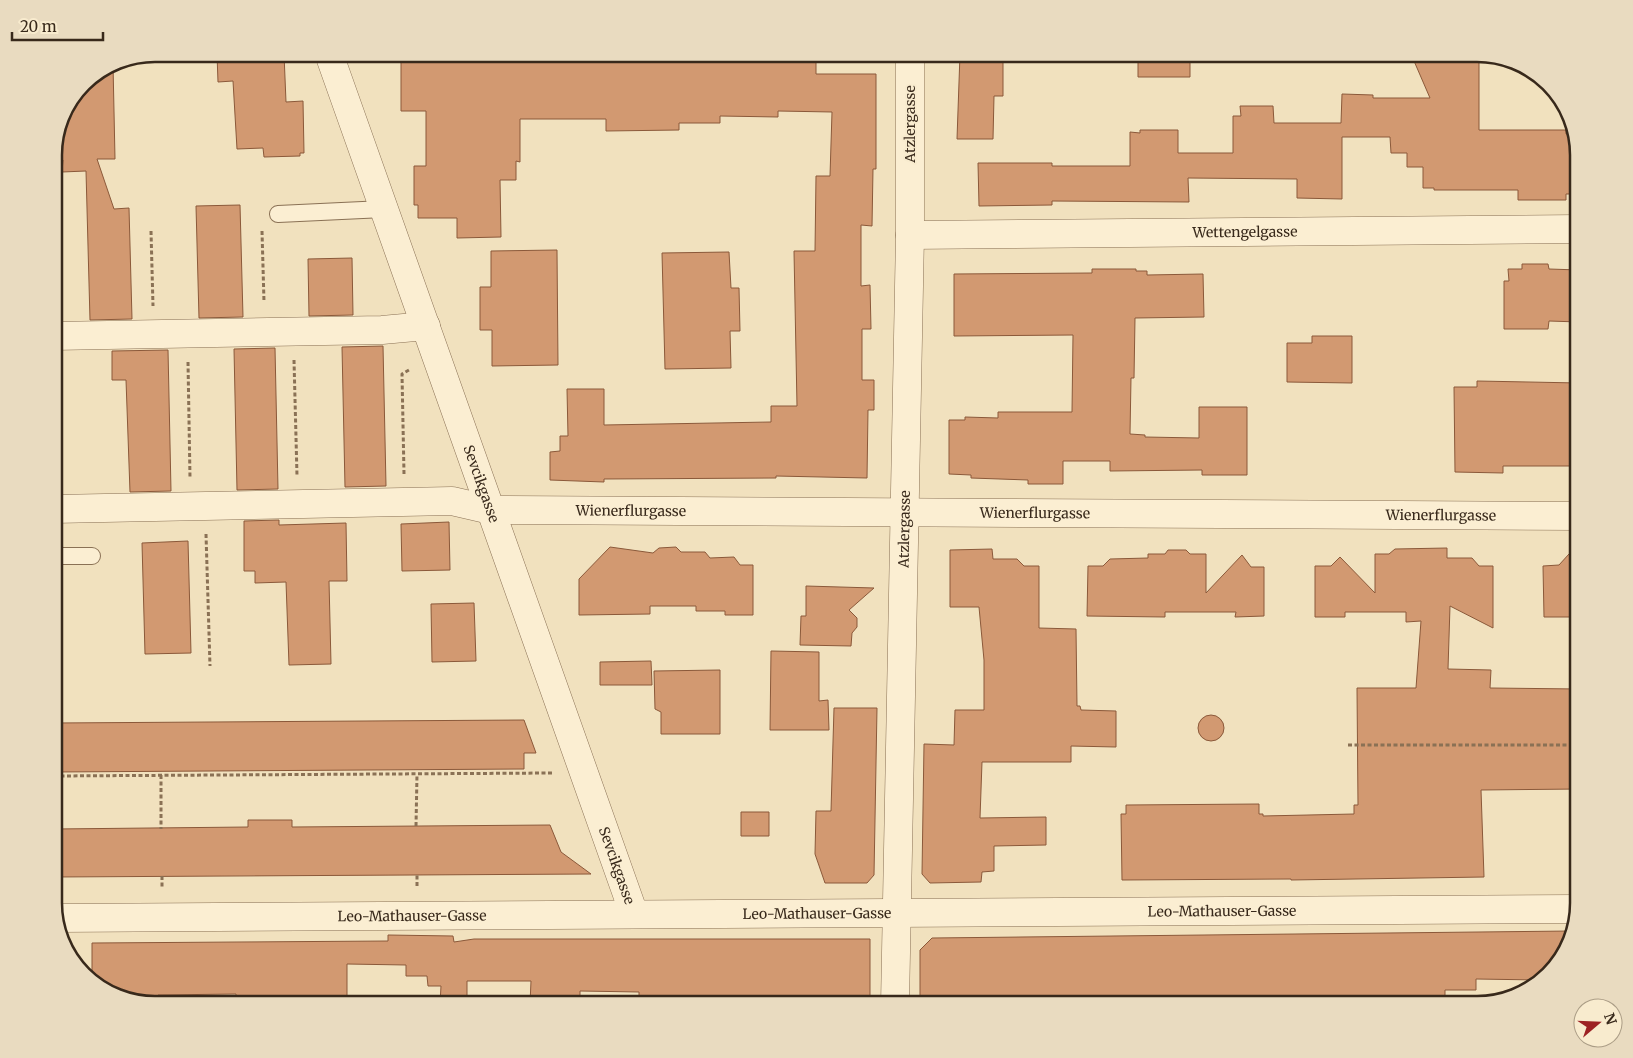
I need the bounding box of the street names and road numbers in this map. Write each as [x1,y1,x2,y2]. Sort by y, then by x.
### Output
street label: Atzlergasse [901,85,919,164]
street label: Wettengelgasse [1191,223,1298,241]
street label: Sevcikgasse [459,443,503,525]
street label: Atzlergasse [894,490,914,569]
street label: Wienerflurgasse [575,501,686,520]
street label: Wienerflurgasse [979,504,1090,522]
street label: Wienerflurgasse [1385,506,1496,525]
street label: Sevcikgasse [595,824,639,907]
street label: Leo-Mathauser-Gasse [1147,902,1296,921]
street label: Leo-Mathauser-Gasse [743,904,891,923]
street label: Leo-Mathauser-Gasse [338,906,486,925]

